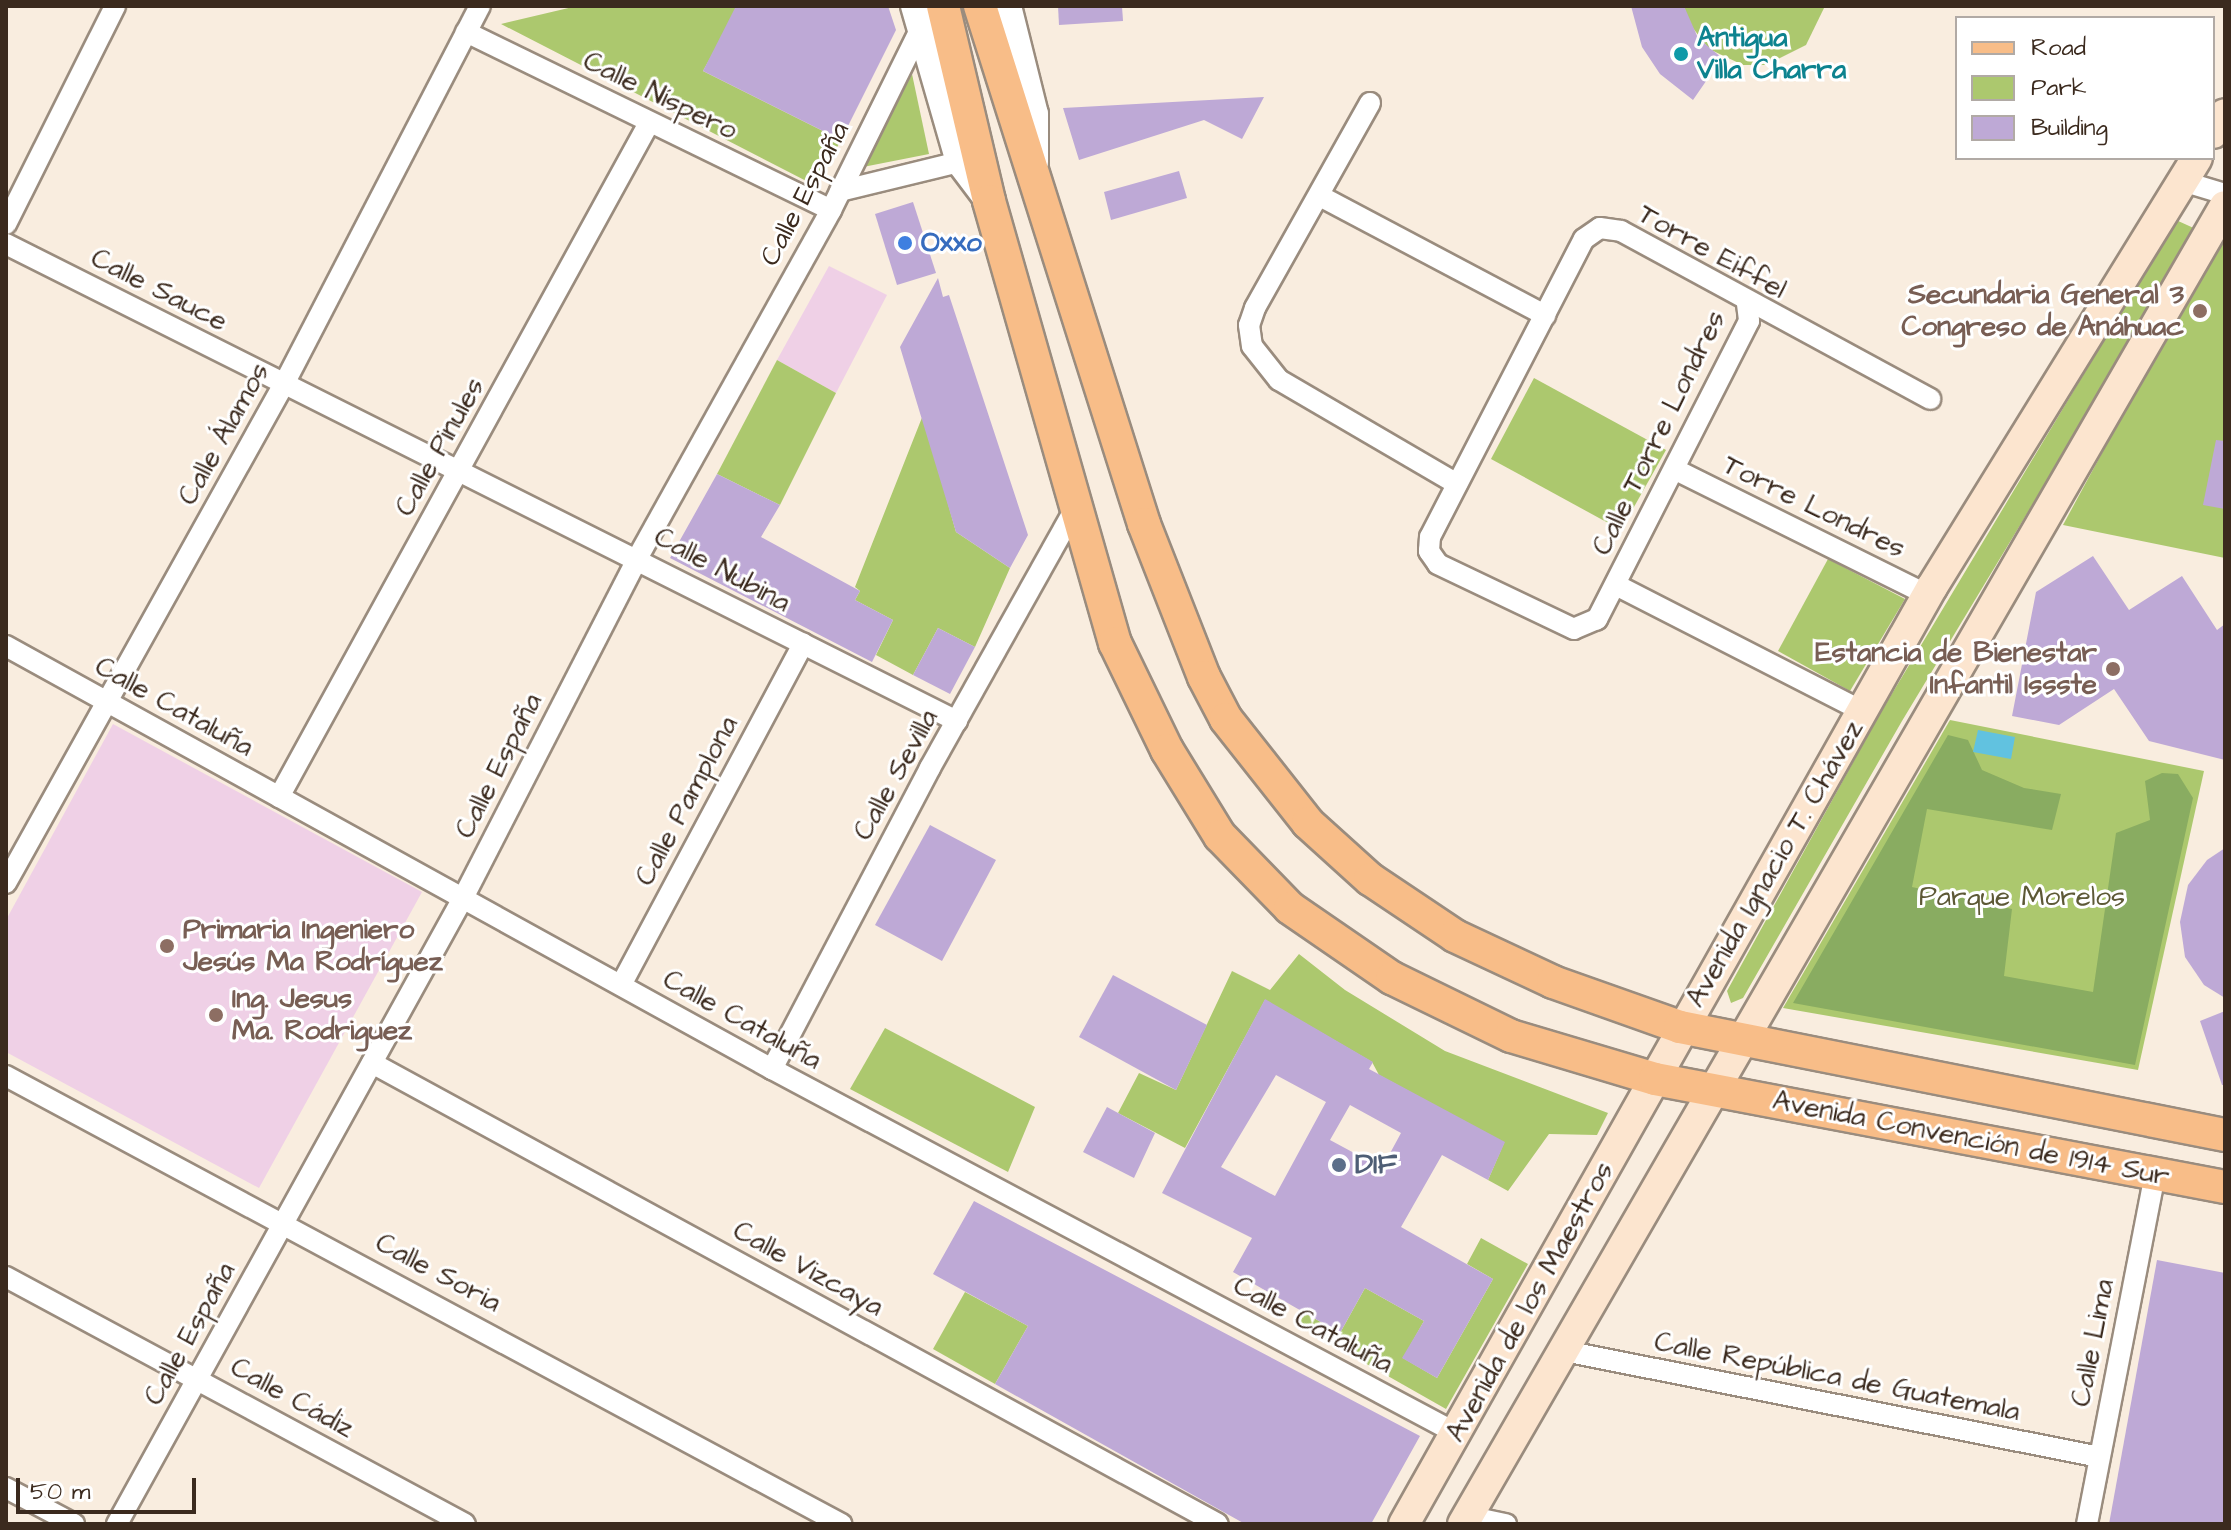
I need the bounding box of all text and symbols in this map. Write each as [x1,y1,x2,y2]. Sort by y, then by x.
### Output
legend [1955,16,2215,160]
place label: Antigua Villa Charra [1697,21,1846,87]
text: Road [2031,31,2086,65]
street label: Calle Níspero [578,44,742,148]
marker: Antigua Villa Charra [1672,45,1690,63]
text: Park [2031,71,2087,105]
text: Building [2031,111,2108,145]
street label: Calle España [753,116,857,272]
street label: Torre Eiffel [1632,198,1792,306]
place label: Oxxo [921,226,982,260]
marker: Oxxo [896,234,914,252]
street label: Calle Sauce [85,241,233,339]
place label: Secundaria General 3 Congreso de Anáhuac [1901,278,2184,344]
marker: Secundaria General 3 Congreso de Anáhuac [2191,302,2209,320]
street label: Calle Torre Londres [1585,305,1733,561]
street label: Calle Álamos [171,357,277,511]
street label: Calle Pinules [388,372,492,522]
street label: Torre Londres [1717,448,1911,566]
street label: Calle Nubina [648,520,796,620]
place label: Estancia de Bienestar Infantil Issste [1815,636,2097,702]
street label: Calle Cataluña [89,650,259,764]
marker: Estancia de Bienestar Infantil Issste [2104,660,2122,678]
street label: Calle España [448,688,550,844]
street label: Calle Sevilla [846,704,946,846]
street label: Calle Pamplona [628,711,746,891]
street label: Avenida Ignacio T. Chávez [1679,715,1871,1013]
park label: Parque Morelos [1919,880,2125,914]
place label: Primaria Ingeniero Jesús Ma Rodríguez [183,913,443,979]
marker: Primaria Ingeniero Jesús Ma Rodríguez [158,937,176,955]
street label: Calle Cataluña [657,963,827,1077]
place label: Ing. Jesus Ma. Rodriguez [232,982,412,1048]
marker: Ing. Jesus Ma. Rodriguez [207,1006,225,1024]
street label: Avenida Convención de 1914 Sur [1770,1084,2172,1194]
place label: DIF [1355,1148,1397,1182]
marker: DIF [1330,1156,1348,1174]
street label: Avenida de los Maestros [1439,1156,1621,1448]
street label: Calle Vizcaya [727,1214,889,1324]
street label: Calle Soria [370,1226,506,1320]
street label: Calle España [137,1257,243,1411]
street label: Calle Cataluña [1228,1269,1398,1381]
street label: Calle Lima [2064,1277,2122,1409]
street label: Calle República de Guatemala [1652,1325,2022,1429]
street label: Calle Cádiz [224,1350,360,1446]
scale bar [20,1462,200,1512]
text: 50 m [30,1475,90,1509]

